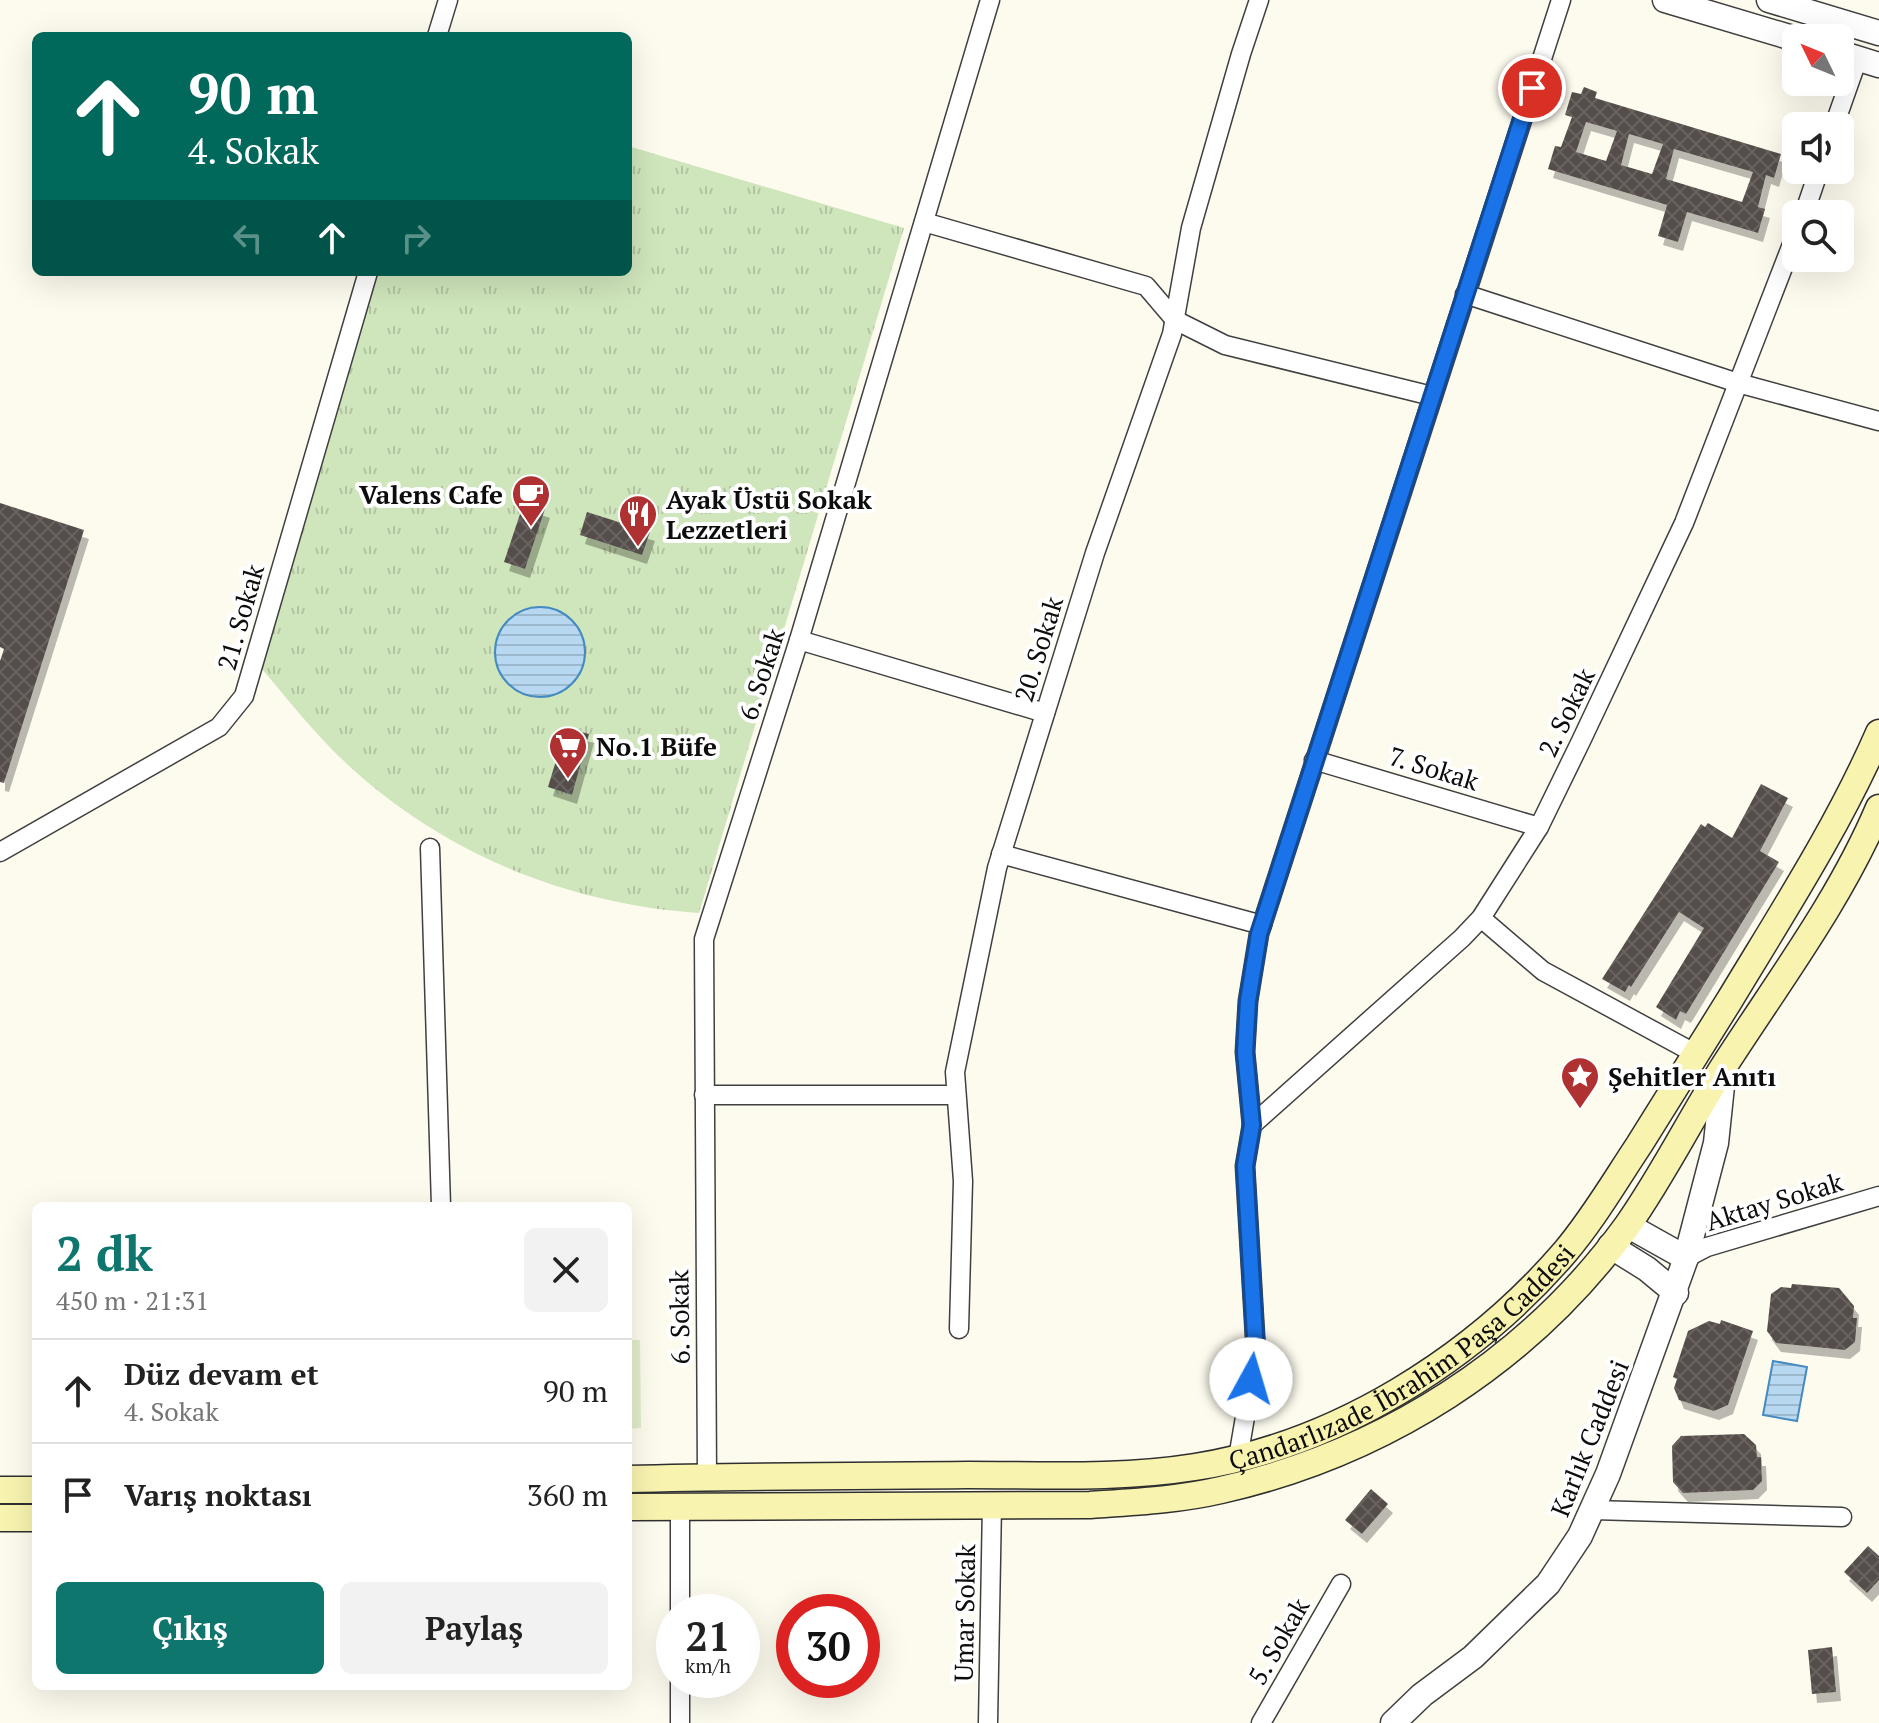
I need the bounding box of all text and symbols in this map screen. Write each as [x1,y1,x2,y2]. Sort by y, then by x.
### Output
north arrow [1782,24,1854,96]
map controls [1782,24,1854,272]
pin [1498,54,1566,122]
text: 90 m [188,56,318,130]
icon: ahead [56,64,160,168]
icon: arrive [1510,66,1554,110]
button: sound [1782,112,1854,184]
text: 4. Sokak [188,127,319,174]
button: search [1782,200,1854,272]
icon: left [226,216,270,260]
icon: ahead [310,216,354,260]
icon: right [394,216,438,260]
cafe icon: Valens Cafe [510,473,552,528]
place label: Valens Cafe [359,477,503,511]
place label: Ayak Üstü Sokak Lezzetleri [666,482,873,546]
restaurant icon: Ayak Üstü Sokak Lezzetleri [617,493,659,548]
street label: 21. Sokak [209,560,271,674]
street label: 20. Sokak [1006,592,1070,706]
street label: 6. Sokak [730,623,792,724]
street label: 2. Sokak [1530,661,1602,762]
supermarket icon: No.1 Büfe [547,725,589,780]
place label: No.1 Büfe [596,729,717,763]
street label: 7. Sokak [1385,738,1484,798]
place icon: Şehitler Anıtı [1559,1055,1601,1110]
place label: Şehitler Anıtı [1608,1059,1776,1093]
street label: Aktay Sokak [1701,1164,1847,1238]
text: 2 dk [56,1221,153,1285]
button: close [524,1228,608,1312]
street label: Çandarlızade İbrahim Paşa Caddesi [1225,1237,1582,1477]
street label: 6. Sokak [661,1269,697,1365]
text: 450 m · 21:31 [56,1283,209,1317]
position arrow [1209,1337,1293,1421]
text: Düz devam et [124,1354,319,1394]
street label: Karlık Caddesi [1542,1355,1636,1521]
icon: ahead [56,1369,100,1413]
text: 90 m [543,1371,608,1411]
text: 4. Sokak [124,1394,219,1428]
icon: arrive [56,1473,100,1517]
text: Varış noktası [124,1475,312,1515]
text: 360 m [527,1475,608,1515]
street label: Umar Sokak [946,1543,982,1682]
button: Çıkış [56,1582,324,1674]
button: Paylaş [340,1582,608,1674]
street label: 5. Sokak [1240,1591,1317,1690]
speed limit sign: 30 [776,1594,880,1698]
text: 21 [685,1609,731,1662]
text: km/h [685,1652,731,1679]

